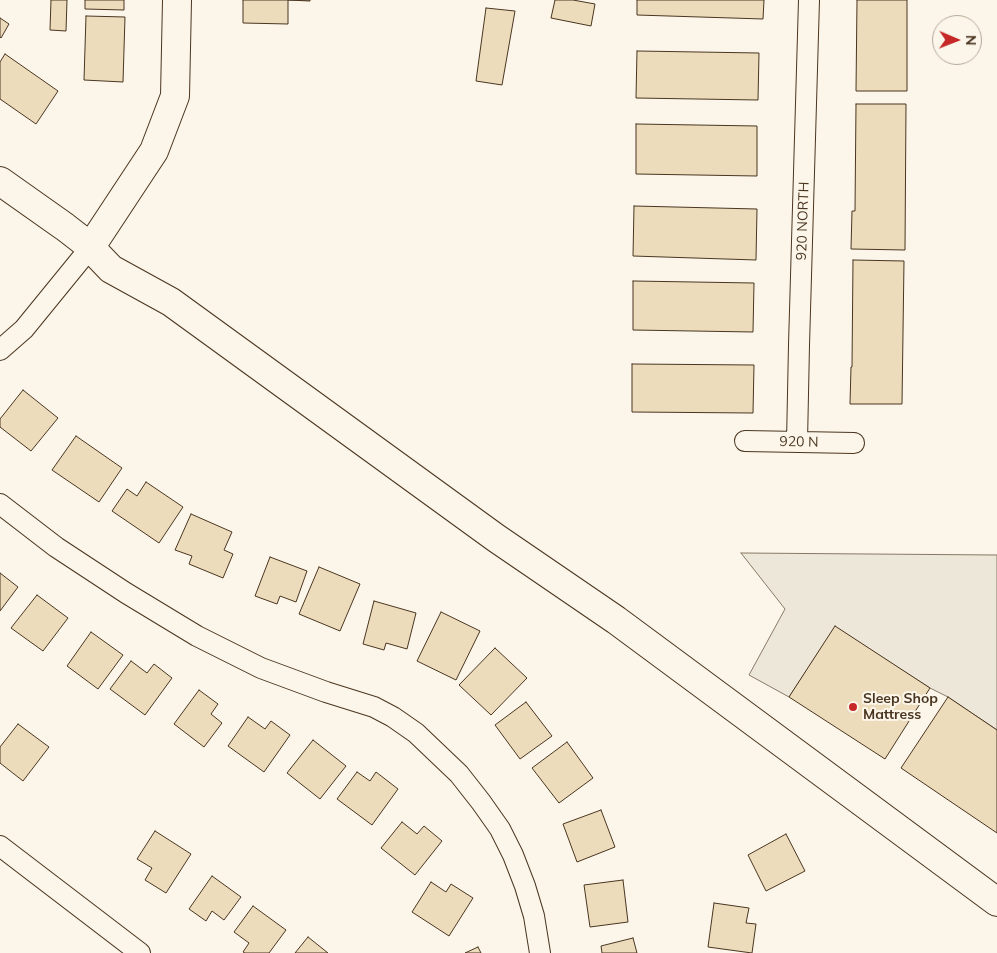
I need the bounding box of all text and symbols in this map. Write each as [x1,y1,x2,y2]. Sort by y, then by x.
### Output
north arrow [932,15,982,65]
text: N [962,35,980,46]
street label: 920 NORTH [793,181,813,261]
street label: 920 N [779,433,819,451]
place label: Sleep Shop Mattress [863,691,938,724]
marker: Sleep Shop Mattress [847,701,859,713]

